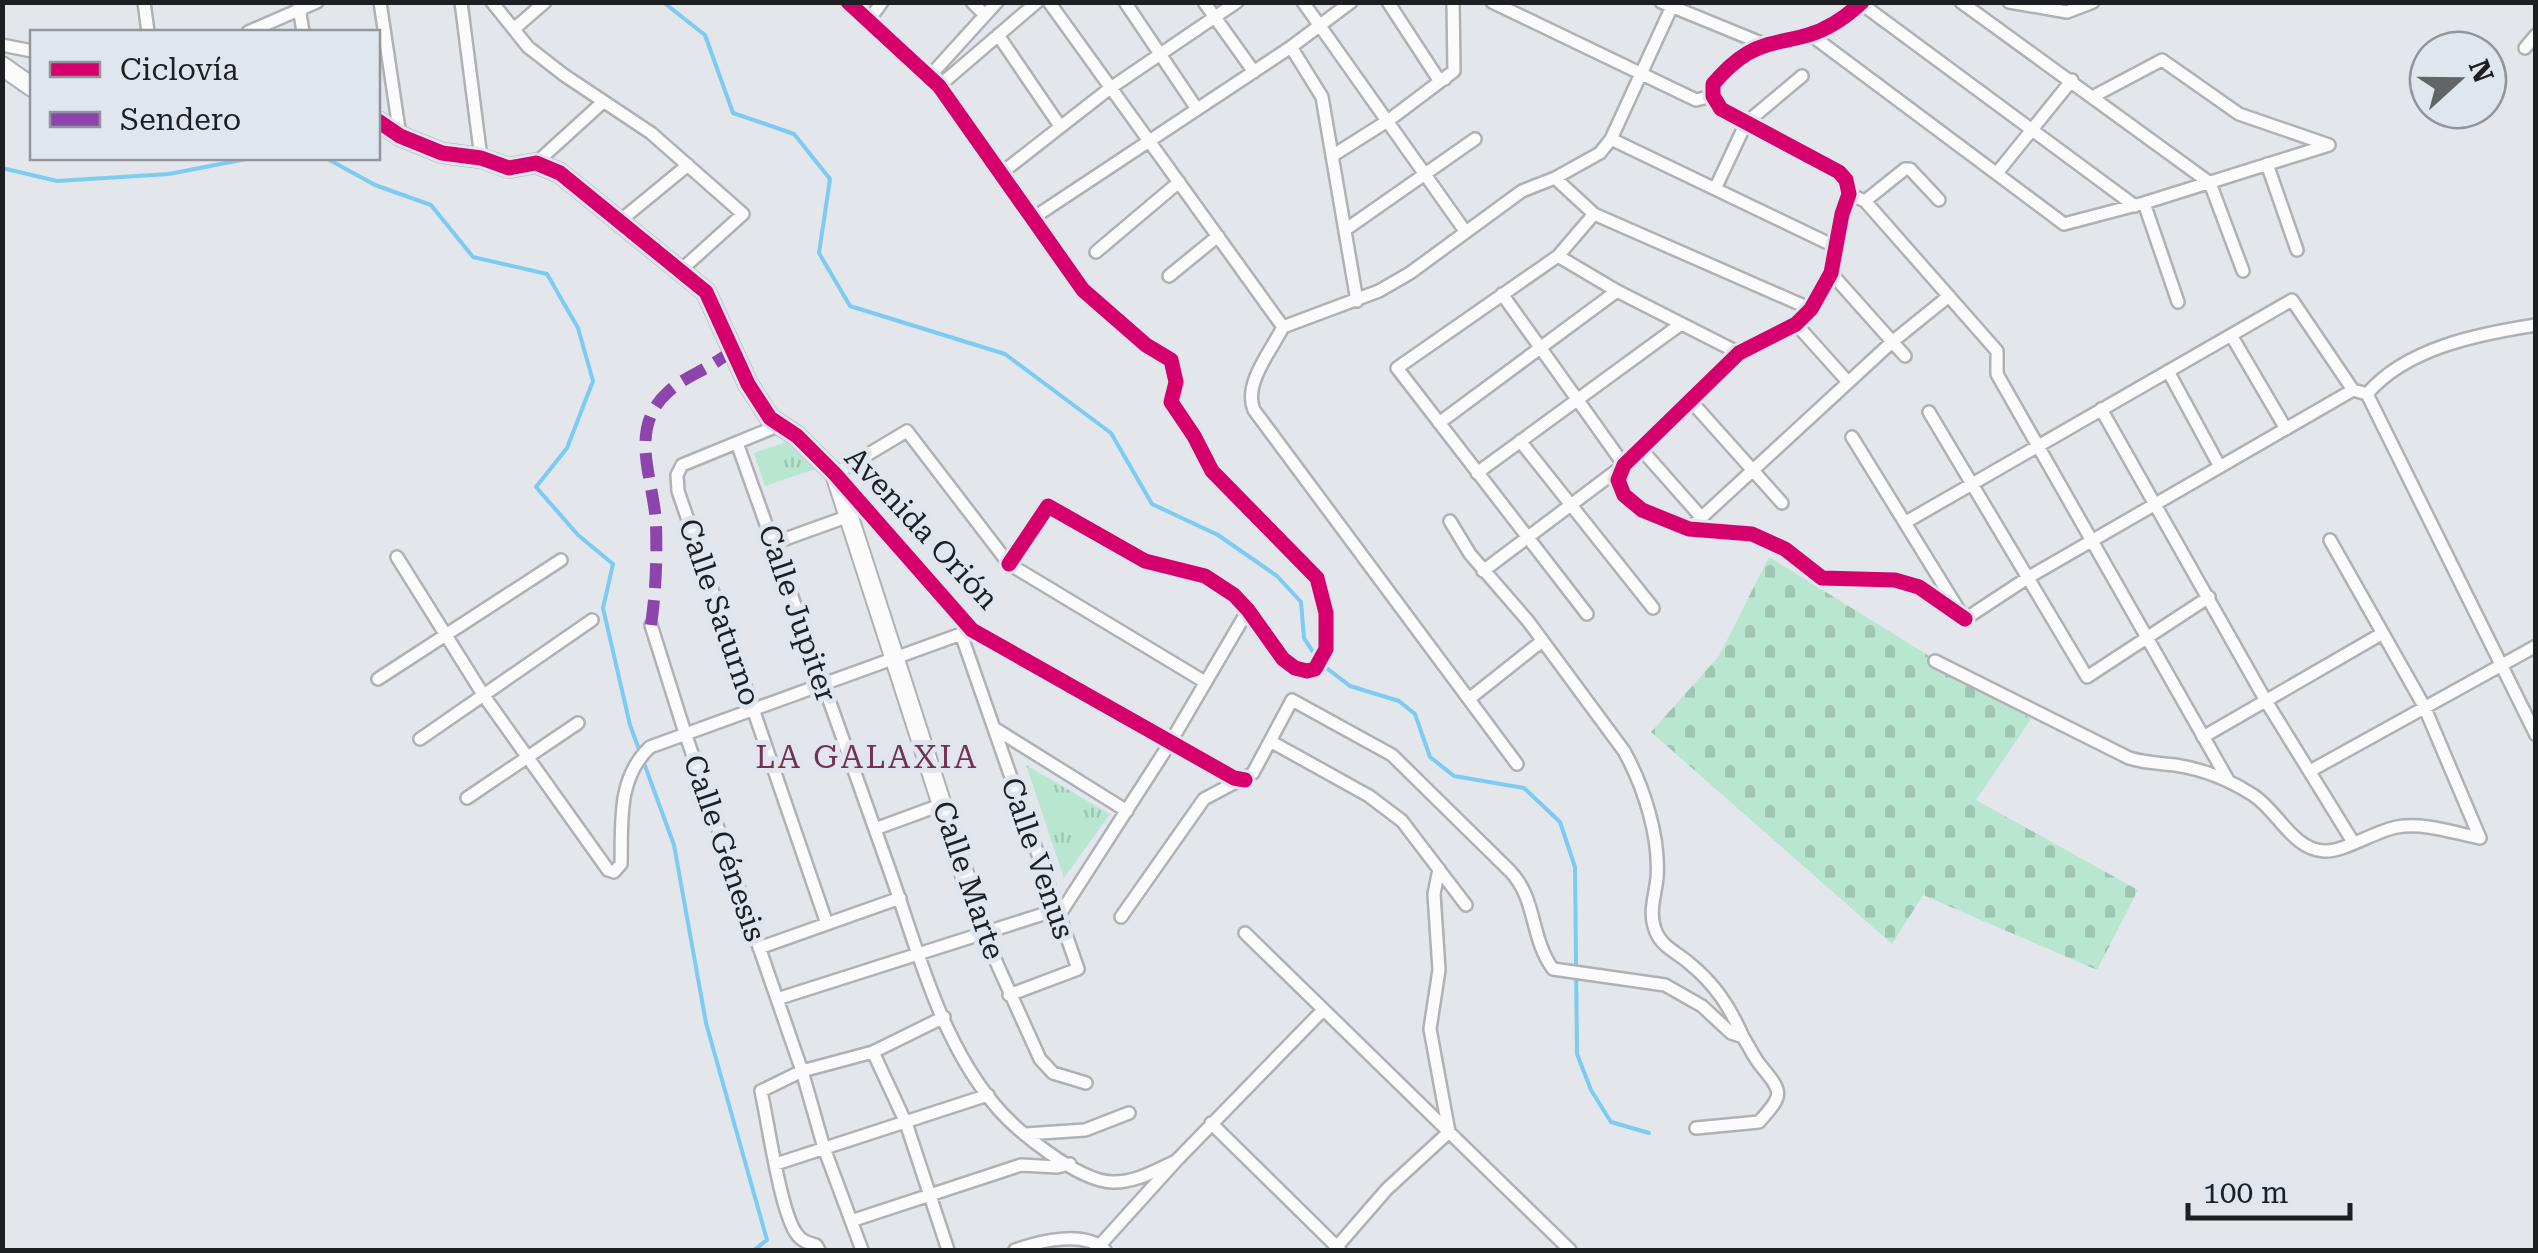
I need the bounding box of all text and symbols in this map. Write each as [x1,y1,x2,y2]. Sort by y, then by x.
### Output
legend [30,30,380,160]
north arrow [2408,30,2508,130]
text: Ciclovía [120,52,238,87]
text: N [2462,55,2500,87]
text: Sendero [120,102,241,137]
street label: Avenida Orión [838,440,1006,616]
street label: Calle Saturno [672,514,768,710]
street label: Calle Jupiter [751,520,845,706]
district label: LA GALAXIA [755,738,979,776]
street label: Calle Génesis [677,750,773,946]
street label: Calle Venus [994,773,1082,943]
street label: Calle Marte [926,796,1012,964]
scale bar [2188,1158,2350,1220]
text: 100 m [2203,1175,2288,1210]

